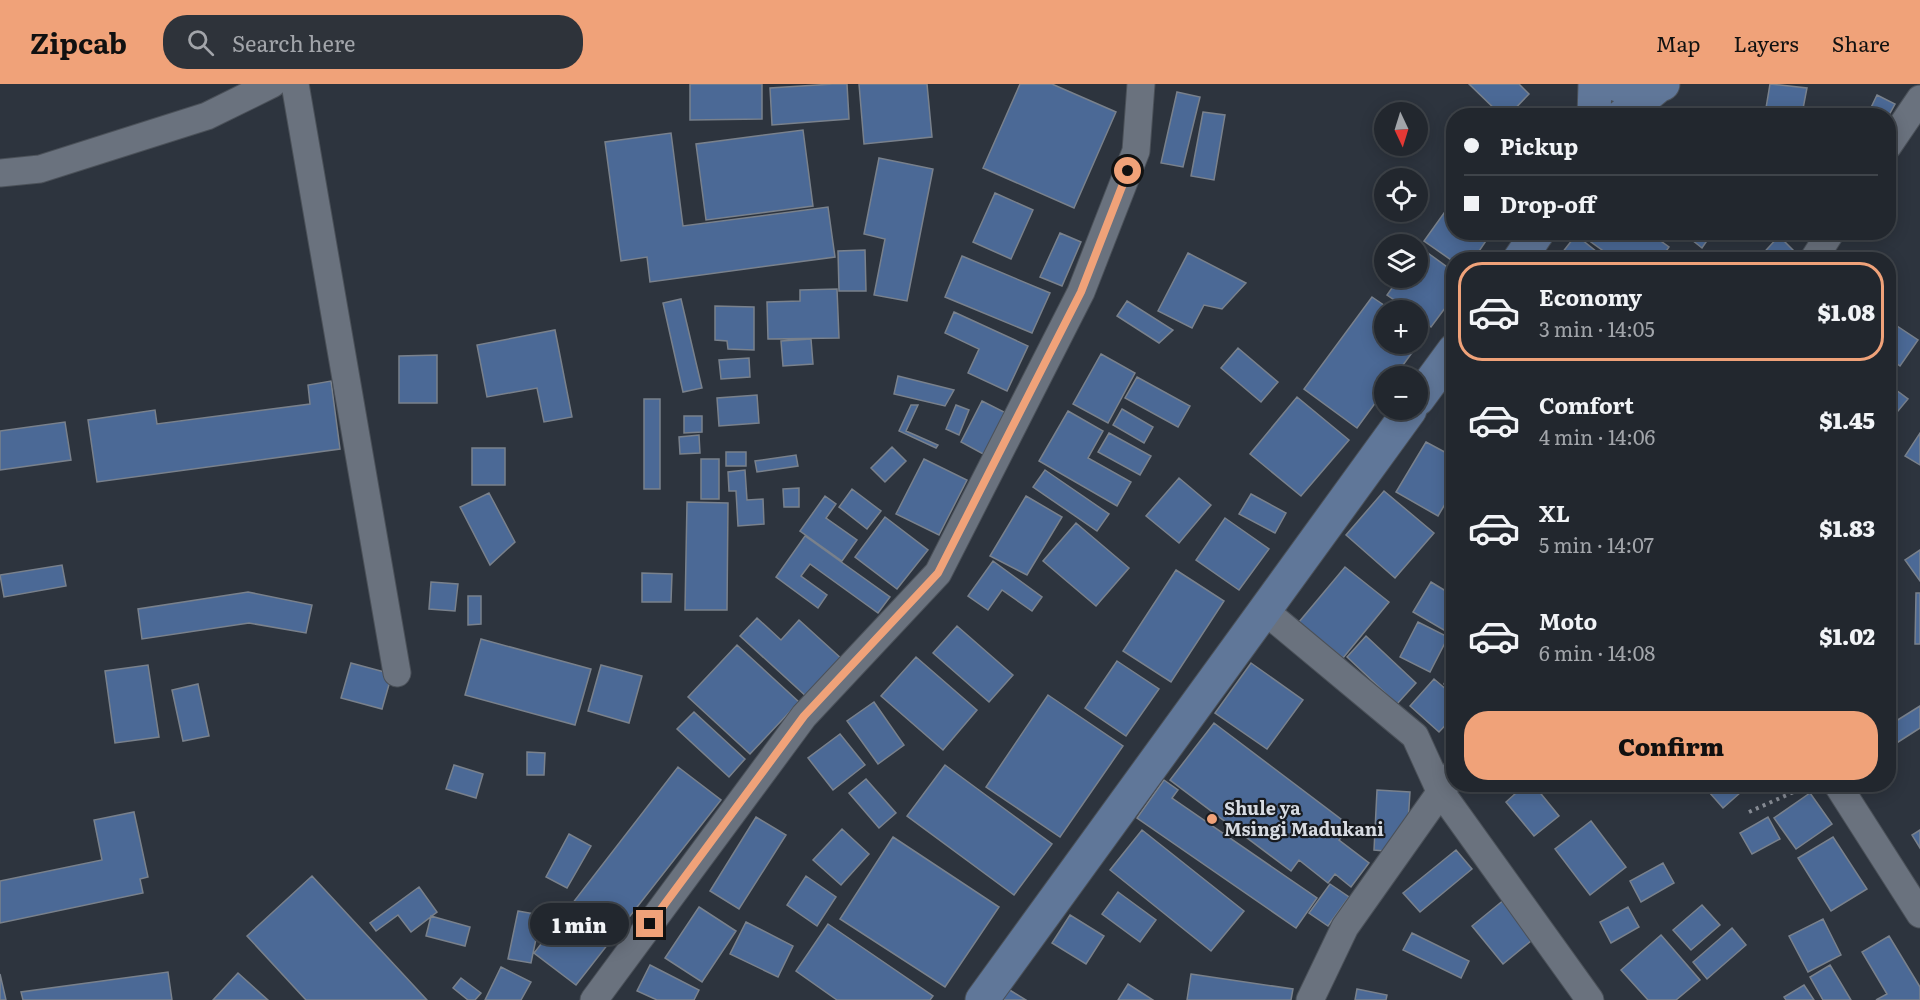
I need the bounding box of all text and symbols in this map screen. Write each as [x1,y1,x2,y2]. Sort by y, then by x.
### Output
search box [163,15,583,69]
text: Zipcab [30,21,127,63]
icon: search [184,26,217,59]
text: Search here [232,26,355,59]
text: Map [1656,27,1701,58]
text: Layers [1734,27,1799,58]
text: Share [1832,27,1890,58]
north arrow [1374,102,1428,156]
map controls [1374,102,1428,420]
text: Pickup [1500,129,1578,162]
route start [1114,157,1141,184]
button: locate [1374,168,1428,222]
text: Drop-off [1500,187,1596,220]
button: layers [1374,234,1428,288]
text: Economy [1539,280,1642,313]
icon: car [1467,285,1521,339]
text: $1.08 [1818,295,1875,328]
button: + [1374,300,1428,354]
text: 3 min · 14:05 [1539,313,1655,343]
button: − [1374,366,1428,420]
text: Comfort [1539,388,1634,421]
icon: car [1467,393,1521,447]
text: $1.45 [1819,403,1875,436]
text: 4 min · 14:06 [1539,421,1655,451]
text: XL [1539,496,1570,529]
icon: car [1467,501,1521,555]
text: $1.83 [1819,511,1875,544]
text: 5 min · 14:07 [1539,529,1654,559]
text: Moto [1539,604,1597,637]
icon: car [1467,609,1521,663]
text: $1.02 [1819,619,1875,652]
text: 6 min · 14:08 [1539,637,1655,667]
button: Confirm [1464,711,1878,780]
place label: Shule ya Msingi Madukani [1224,794,1384,842]
marker: Shule ya Msingi Madukani [1205,812,1219,826]
callout: 1 min [530,903,629,945]
text: 1 min [552,909,607,939]
route end [636,910,663,937]

